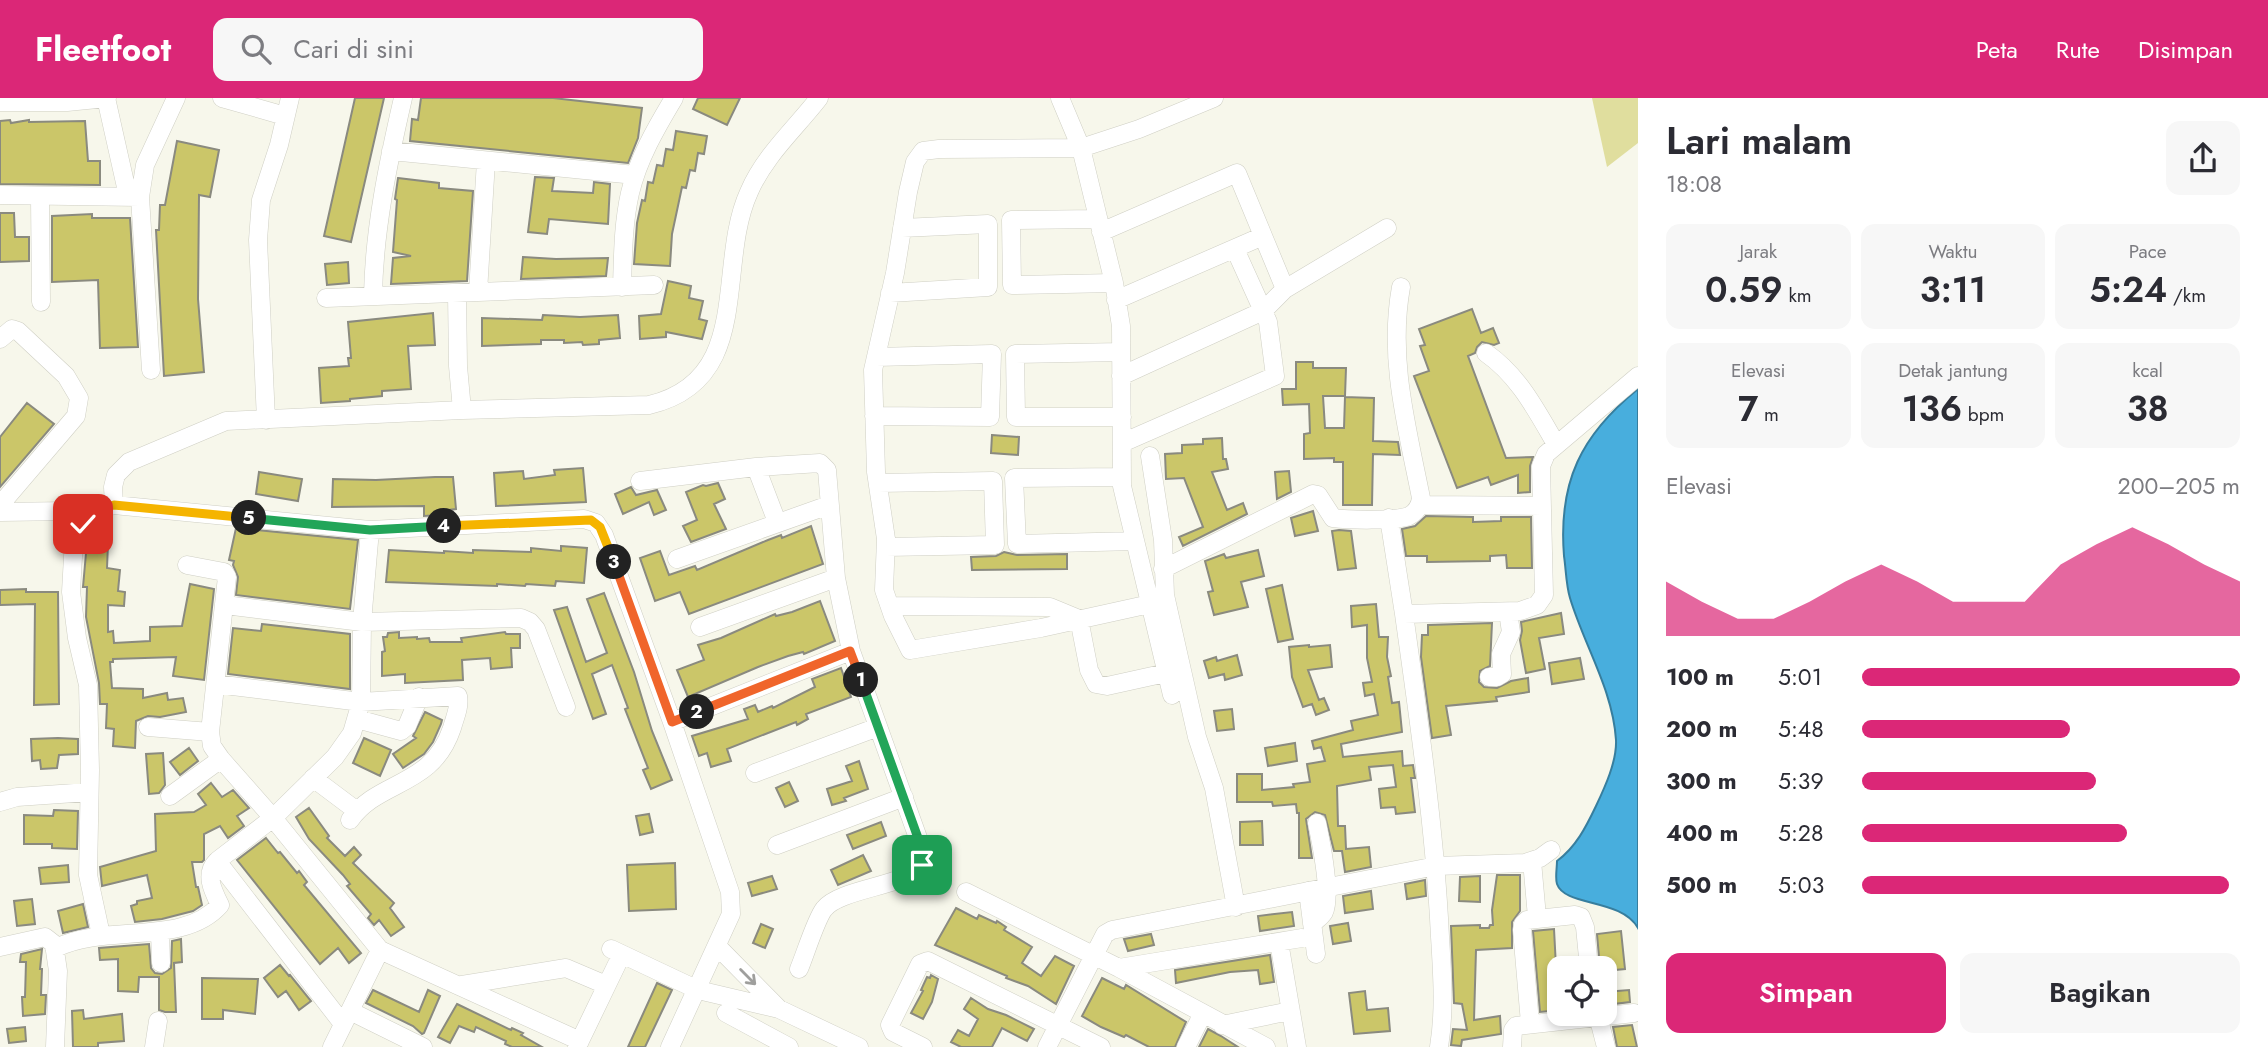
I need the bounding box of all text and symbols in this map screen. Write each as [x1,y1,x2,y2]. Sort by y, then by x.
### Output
search box [213,18,703,81]
text: Fleetfoot [35,26,171,73]
icon: search [237,30,275,68]
text: Cari di sini [293,30,414,68]
text: Peta [1976,32,2018,67]
text: Rute [2056,32,2100,67]
text: Disimpan [2138,32,2233,67]
text: Lari malam [1666,113,1852,168]
button: share [2166,121,2240,195]
text: 18:08 [1666,167,1722,201]
text: Jarak [1739,238,1777,265]
text: Waktu [1929,238,1977,265]
text: Pace [2129,238,2167,265]
text: 0.59 [1705,265,1783,315]
text: 3:11 [1920,265,1986,315]
text: 5:24 [2089,265,2167,315]
text: km [1783,282,1812,309]
text: /km [2167,282,2206,309]
text: Elevasi [1731,357,1786,384]
text: Detak jantung [1898,357,2008,384]
text: kcal [2132,357,2163,384]
text: 7 [1738,384,1758,434]
text: 136 [1902,384,1962,434]
text: 38 [2127,384,2169,434]
text: m [1758,401,1779,428]
text: bpm [1962,401,2004,428]
text: Elevasi [1666,469,1732,503]
text: 200–205 m [2118,469,2240,503]
pin [53,494,113,554]
pin: 5 [232,500,266,536]
text: 5 [242,504,255,531]
icon: check [64,505,102,543]
pin: 4 [426,508,462,544]
text: 4 [437,512,450,539]
pin: 3 [596,545,632,580]
text: 3 [608,548,619,575]
text: 100 m [1666,660,1734,694]
text: 5:01 [1778,660,1822,694]
pin: 1 [844,662,878,698]
text: 1 [856,666,865,693]
pin: 2 [680,694,714,730]
text: 2 [690,698,703,725]
text: 200 m [1666,712,1737,746]
text: 5:48 [1778,712,1824,746]
text: 300 m [1666,764,1737,798]
text: 5:39 [1778,764,1824,798]
text: 400 m [1666,816,1738,850]
text: 5:28 [1778,816,1824,850]
pin [892,835,952,895]
icon: arrive [903,846,941,884]
text: 500 m [1666,868,1737,902]
text: 5:03 [1778,868,1824,902]
button: Simpan [1666,953,1946,1033]
button: Bagikan [1960,953,2240,1033]
map controls [1547,956,1617,1026]
button: locate [1547,956,1617,1026]
one-way arrow [740,969,757,986]

